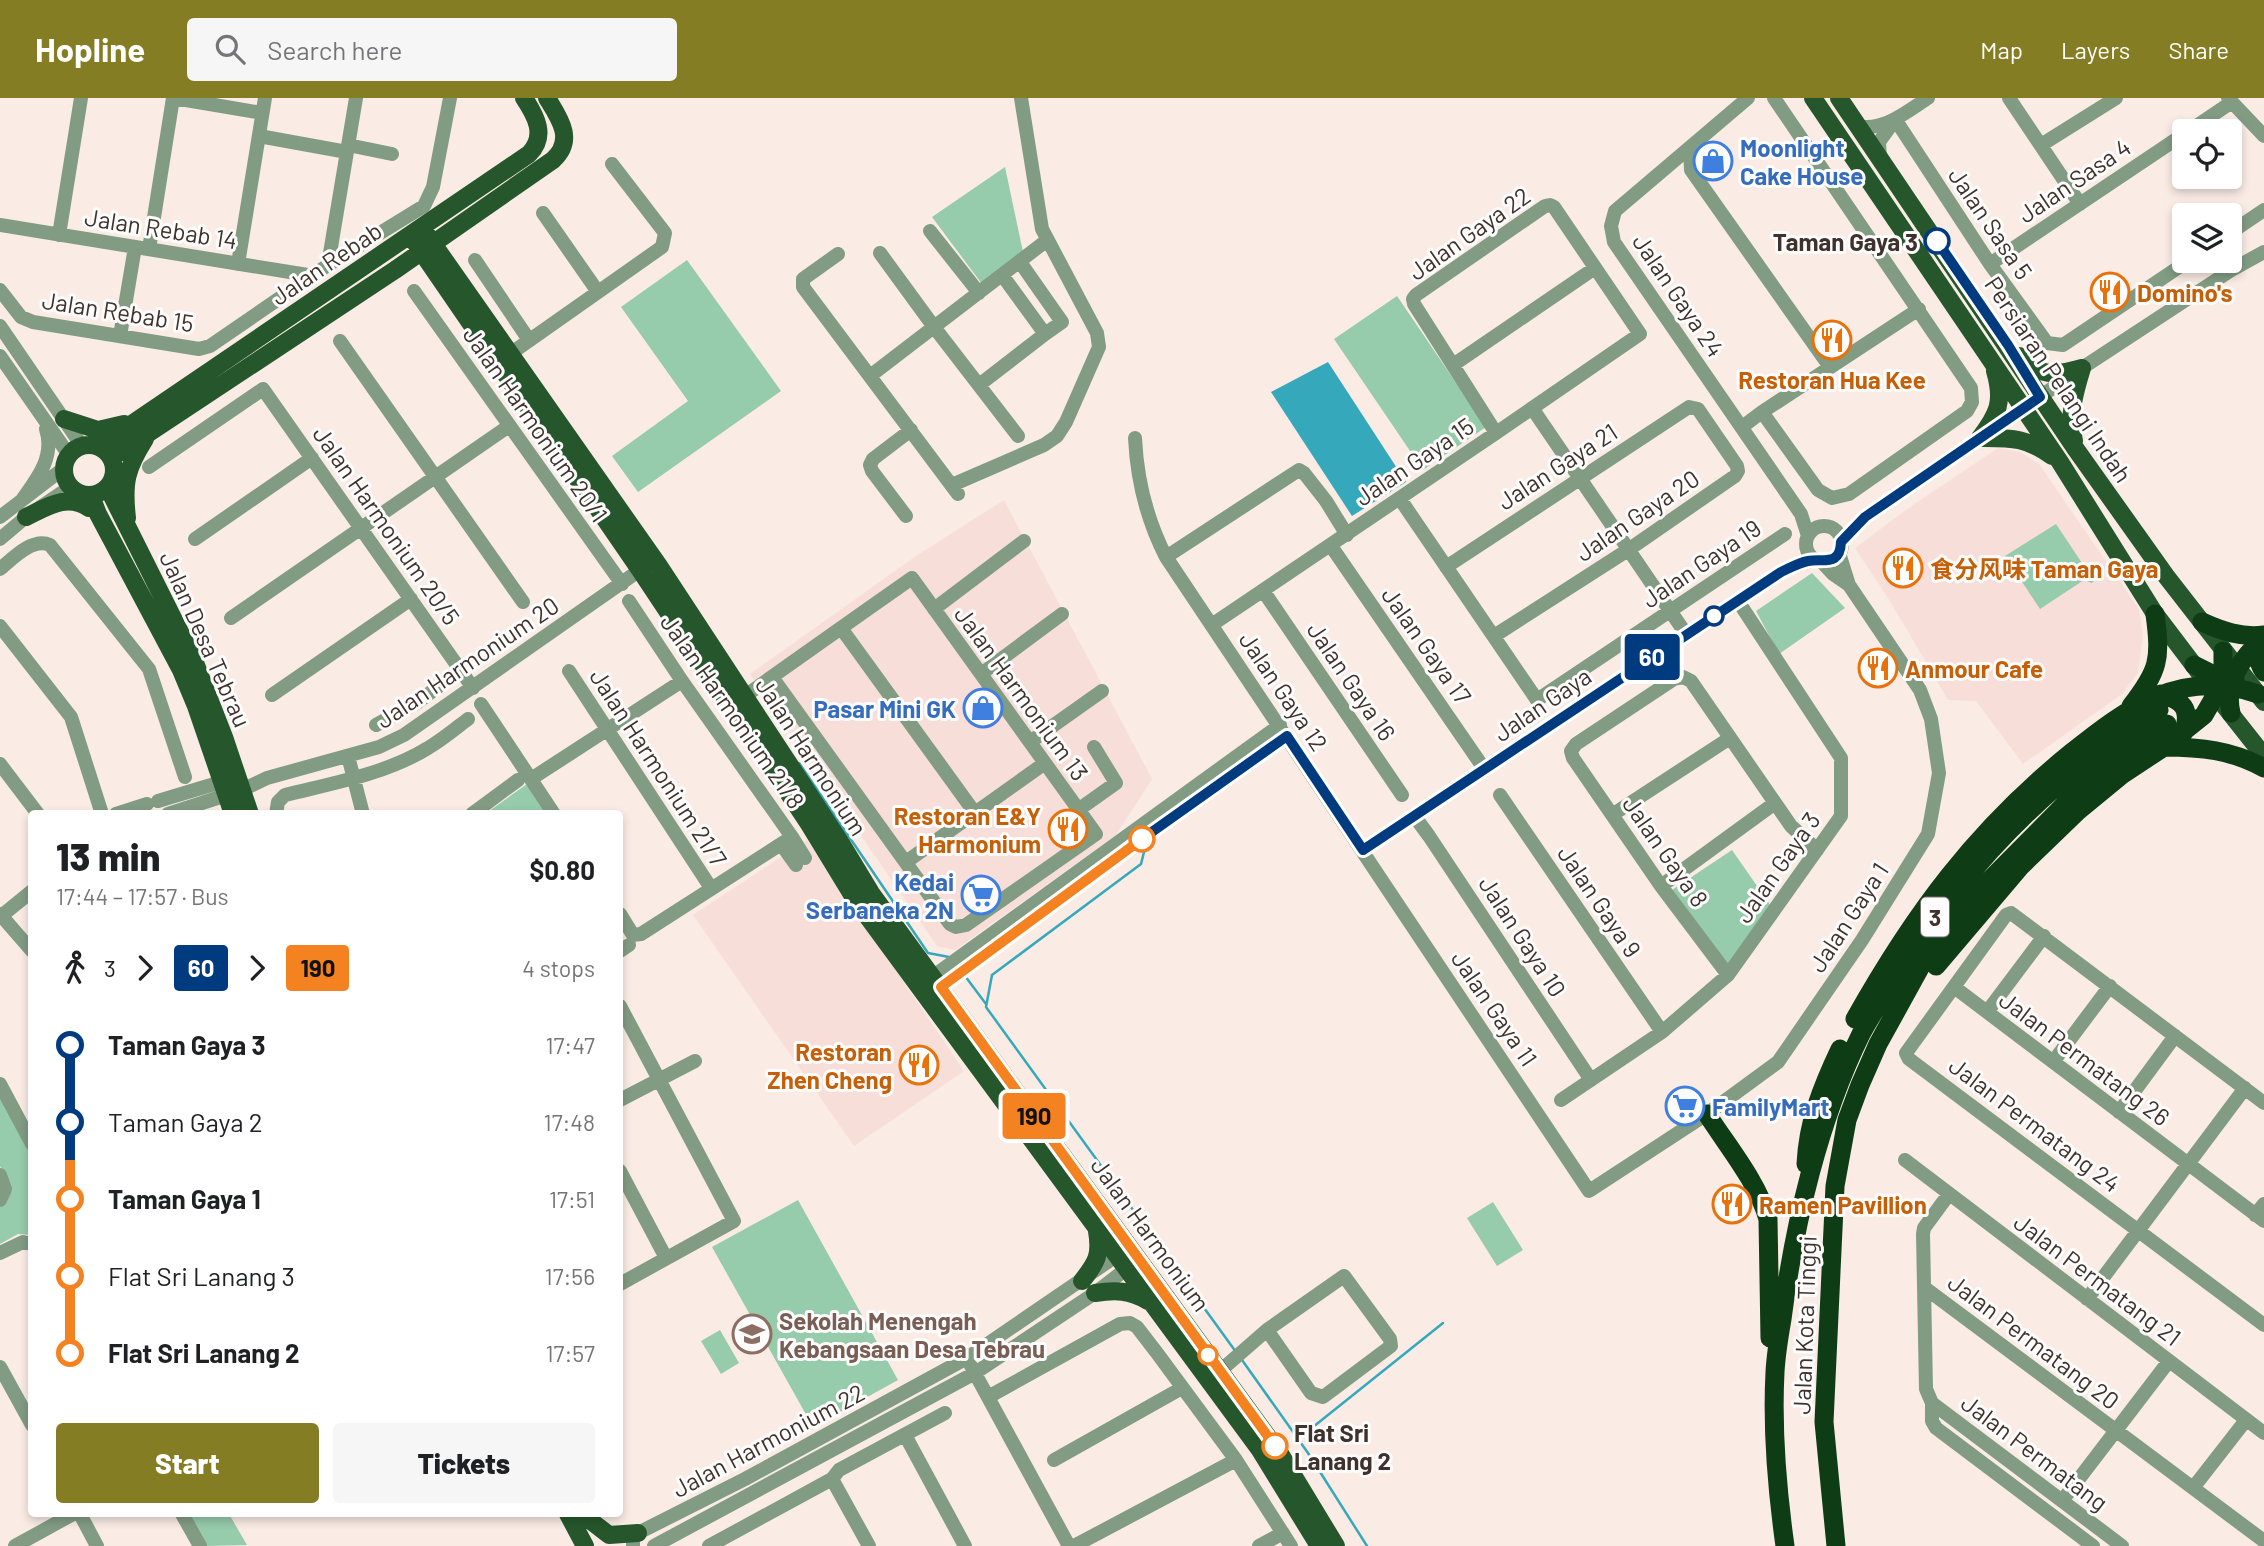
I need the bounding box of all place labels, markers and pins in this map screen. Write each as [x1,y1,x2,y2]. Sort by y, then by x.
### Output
place label: Moonlight Cake House [1740,133,1863,190]
shop icon: Moonlight Cake House [1692,140,1734,182]
place label: Taman Gaya 3 [1773,227,1918,256]
marker: Taman Gaya 3 [1924,228,1950,254]
restaurant icon: Domino's [2089,271,2131,313]
place label: Domino's [2137,278,2233,307]
restaurant icon: Restoran Hua Kee [1811,319,1853,361]
place label: Restoran Hua Kee [1738,365,1926,394]
restaurant icon: 食分风味 Taman Gaya [1882,547,1924,589]
place label: 食分风味 Taman Gaya [1930,554,2158,583]
unlabelled marker [1704,606,1724,626]
restaurant icon: Anmour Cafe [1857,647,1899,689]
place label: Anmour Cafe [1905,654,2043,683]
shop icon: Pasar Mini GK [962,687,1004,729]
place label: Pasar Mini GK [813,694,956,723]
place label: Restoran E&Y Harmonium [894,801,1041,858]
restaurant icon: Restoran E&Y Harmonium [1047,808,1089,850]
unlabelled marker [1129,826,1155,852]
place label: Kedai Serbaneka 2N [806,867,954,924]
supermarket icon: Kedai Serbaneka 2N [960,874,1002,916]
place label: Restoran Zhen Cheng [767,1037,892,1094]
restaurant icon: Restoran Zhen Cheng [898,1044,940,1086]
supermarket icon: FamilyMart [1664,1085,1706,1127]
place label: FamilyMart [1712,1092,1829,1121]
restaurant icon: Ramen Pavillion [1711,1183,1753,1225]
place label: Ramen Pavillion [1759,1190,1927,1219]
place label: Sekolah Menengah Kebangsaan Desa Tebrau [779,1306,1045,1363]
school or university icon: Sekolah Menengah Kebangsaan Desa Tebrau [731,1313,773,1355]
unlabelled marker [1198,1345,1218,1365]
place label: Flat Sri Lanang 2 [1294,1418,1391,1475]
marker: Flat Sri Lanang 2 [1262,1433,1288,1459]

